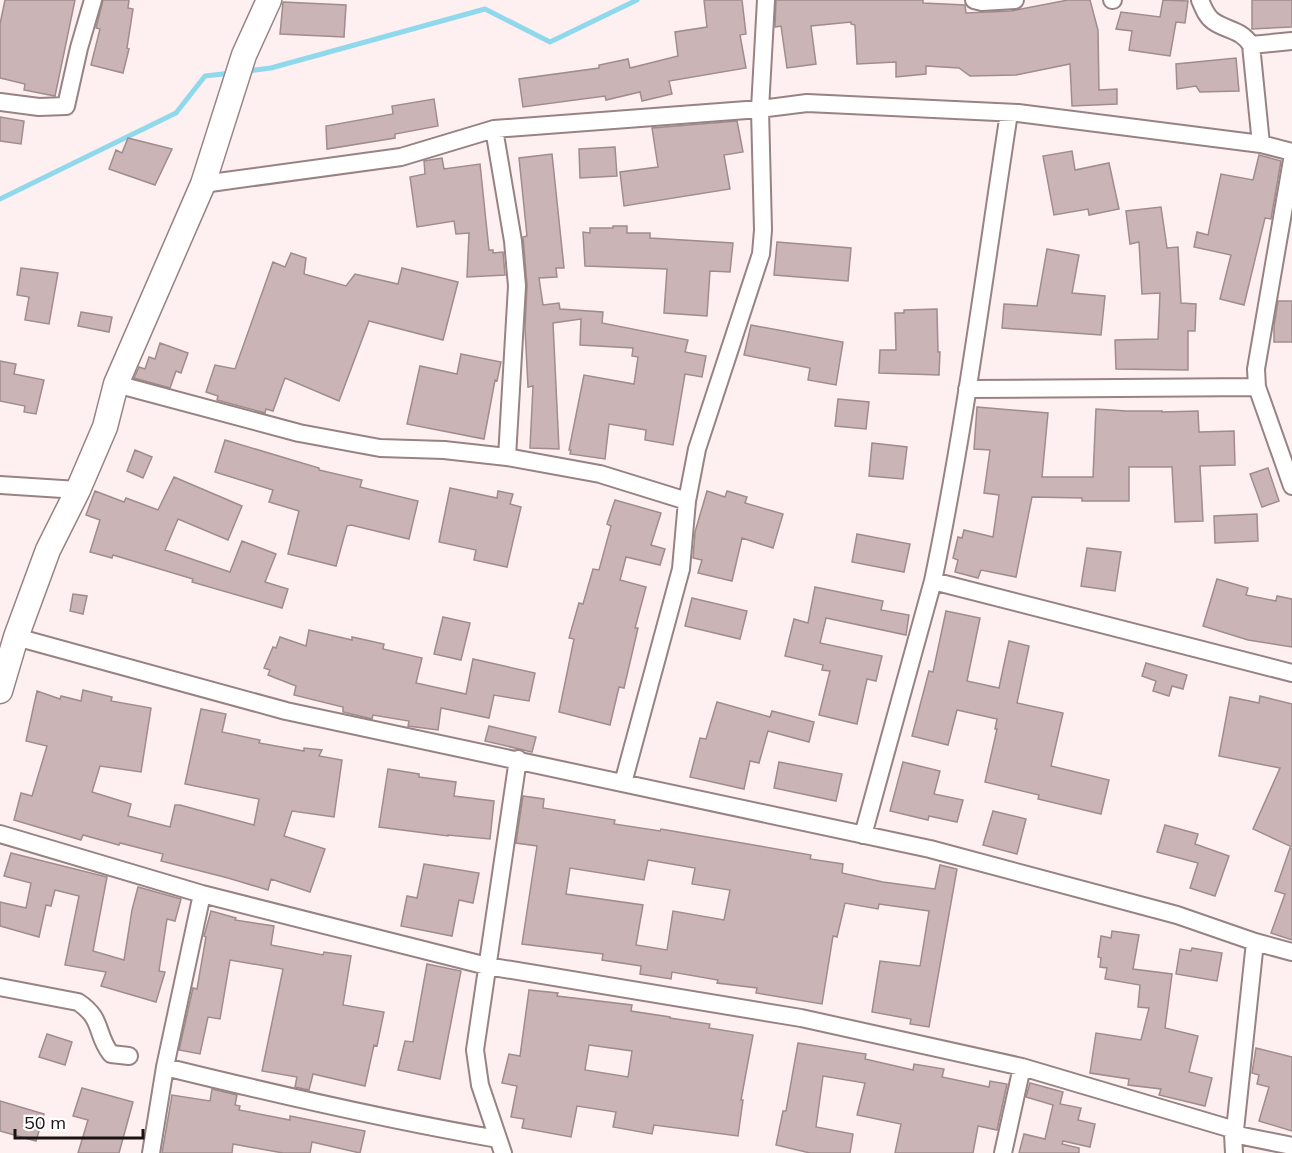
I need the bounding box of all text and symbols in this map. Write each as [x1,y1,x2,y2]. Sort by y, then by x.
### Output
scale bar [15,1102,142,1140]
text: 50 m [24,1111,66,1134]

